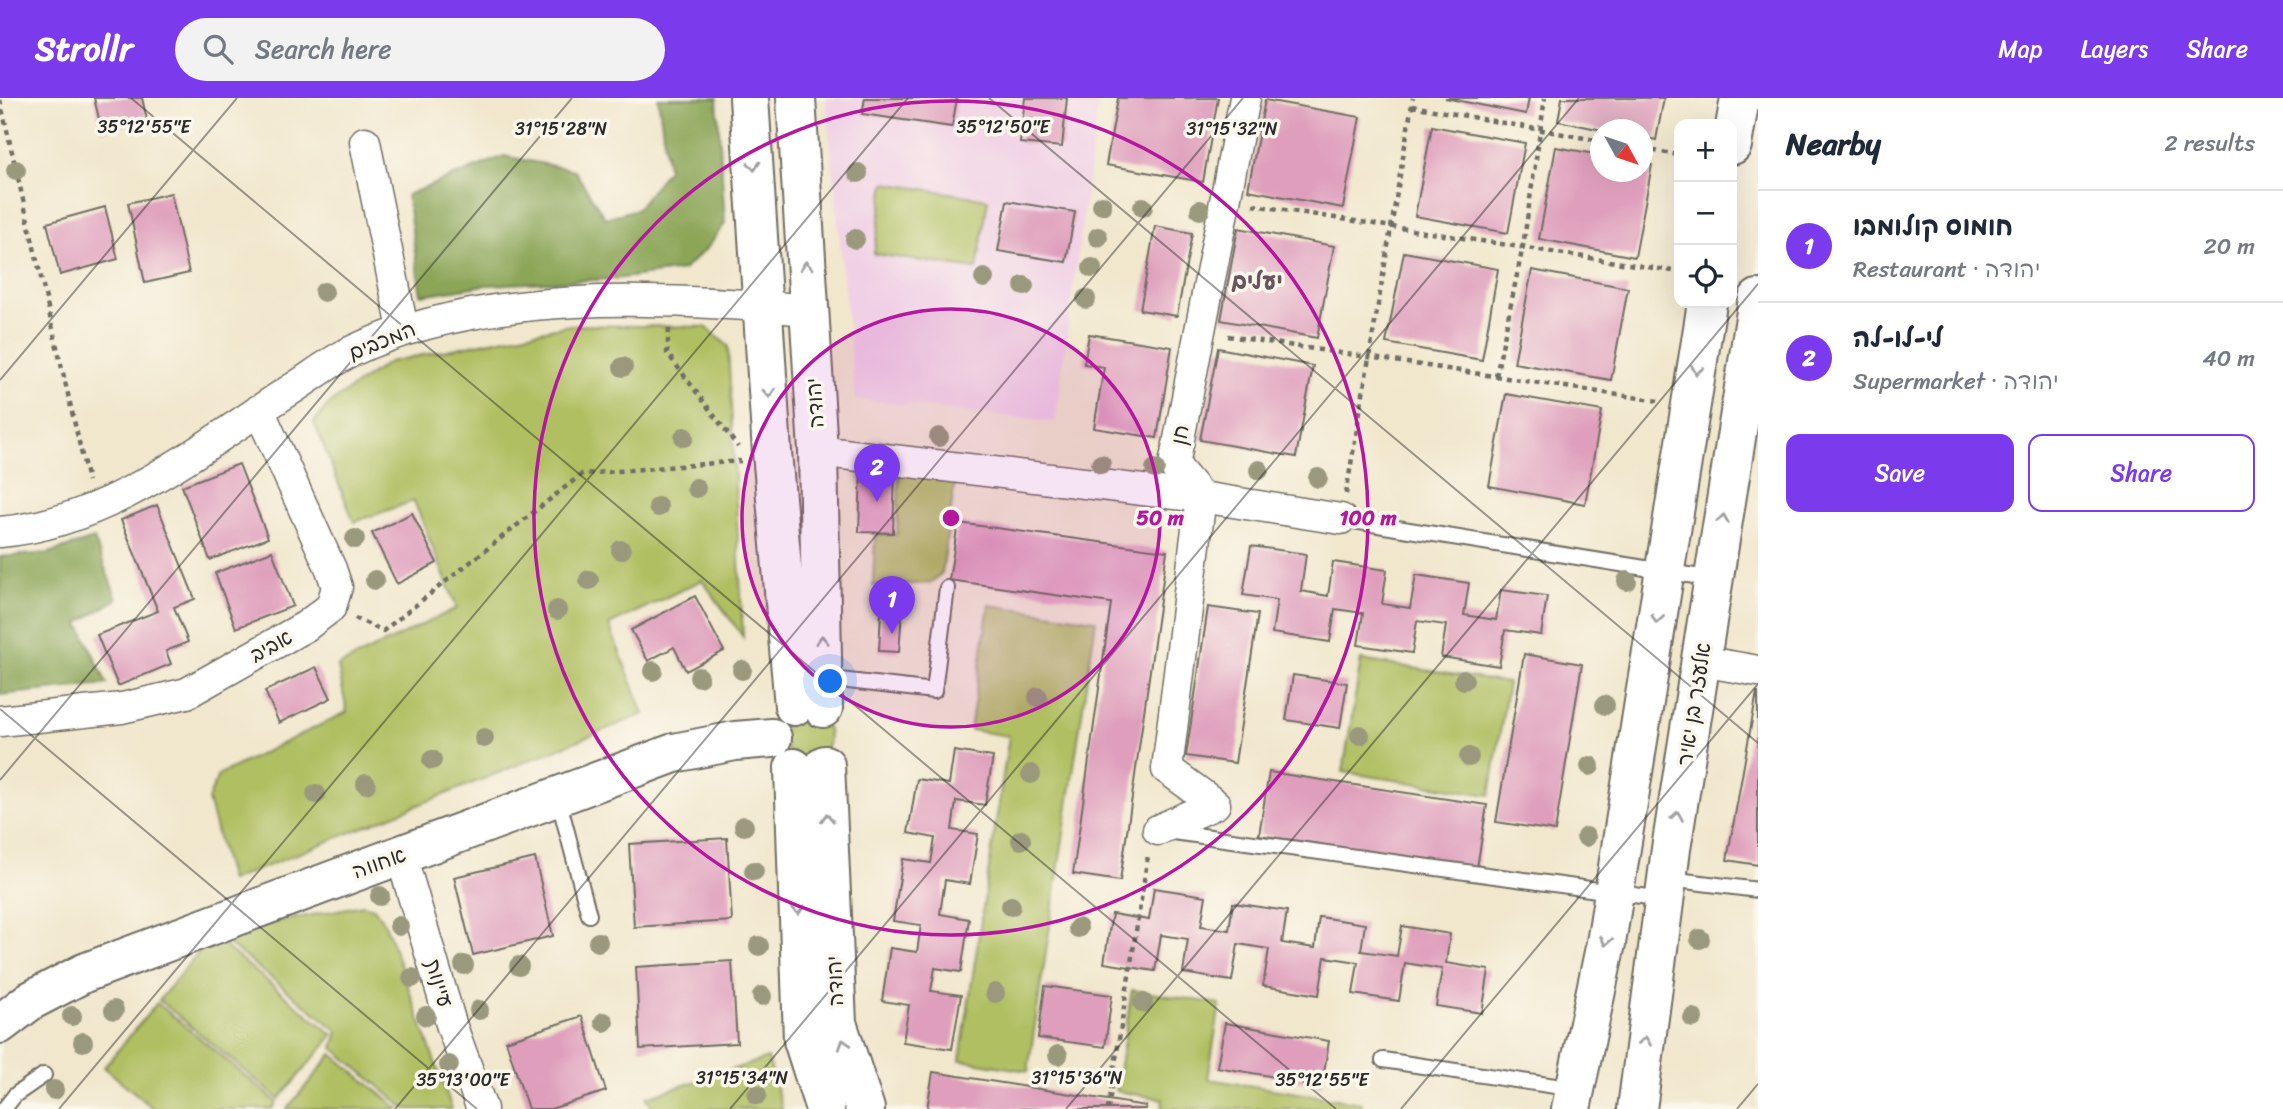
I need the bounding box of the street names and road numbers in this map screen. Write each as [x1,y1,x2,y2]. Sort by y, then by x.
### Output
street label: המכבים [342,310,422,372]
street label: יהודה [794,376,836,430]
street label: חן [1159,422,1201,448]
street label: אביב [242,619,300,673]
street label: אלעזר בן יאיר [1665,639,1723,769]
street label: אחווה [347,836,411,890]
street label: עיינות [414,954,464,1012]
street label: יהודה [815,955,855,1007]

